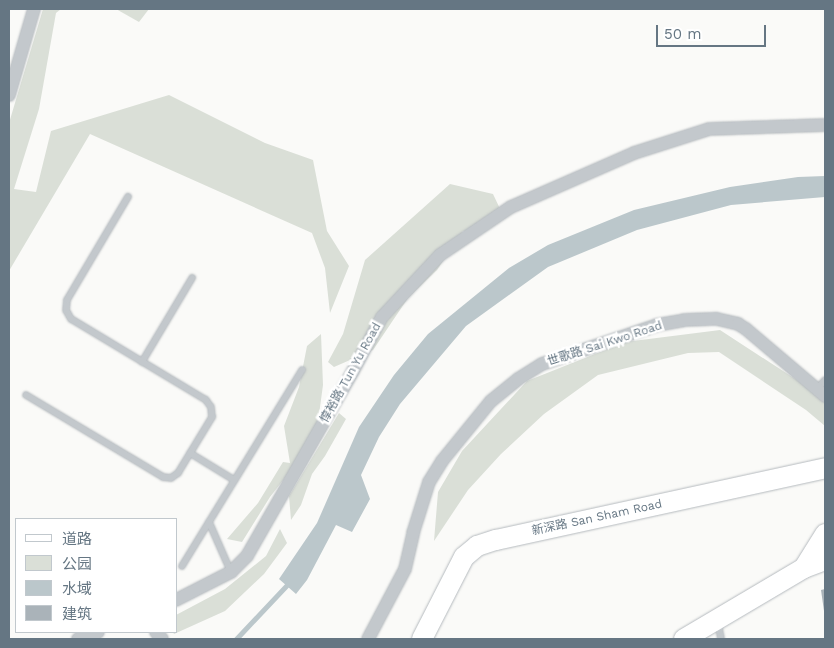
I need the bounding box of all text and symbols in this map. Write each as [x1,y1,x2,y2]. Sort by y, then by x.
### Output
scale bar [659,15,769,47]
text: 50 m [664,25,701,43]
street label: 世歌路 Sai Kwo Road [546,319,664,369]
street label: 惇裕路 Tun Yu Road [317,320,385,426]
street label: 新深路 San Sham Road [531,497,663,539]
legend [15,518,178,633]
text: 道路 [62,530,92,548]
text: 公园 [62,555,92,573]
text: 水域 [62,580,92,598]
text: 建筑 [62,605,92,623]

